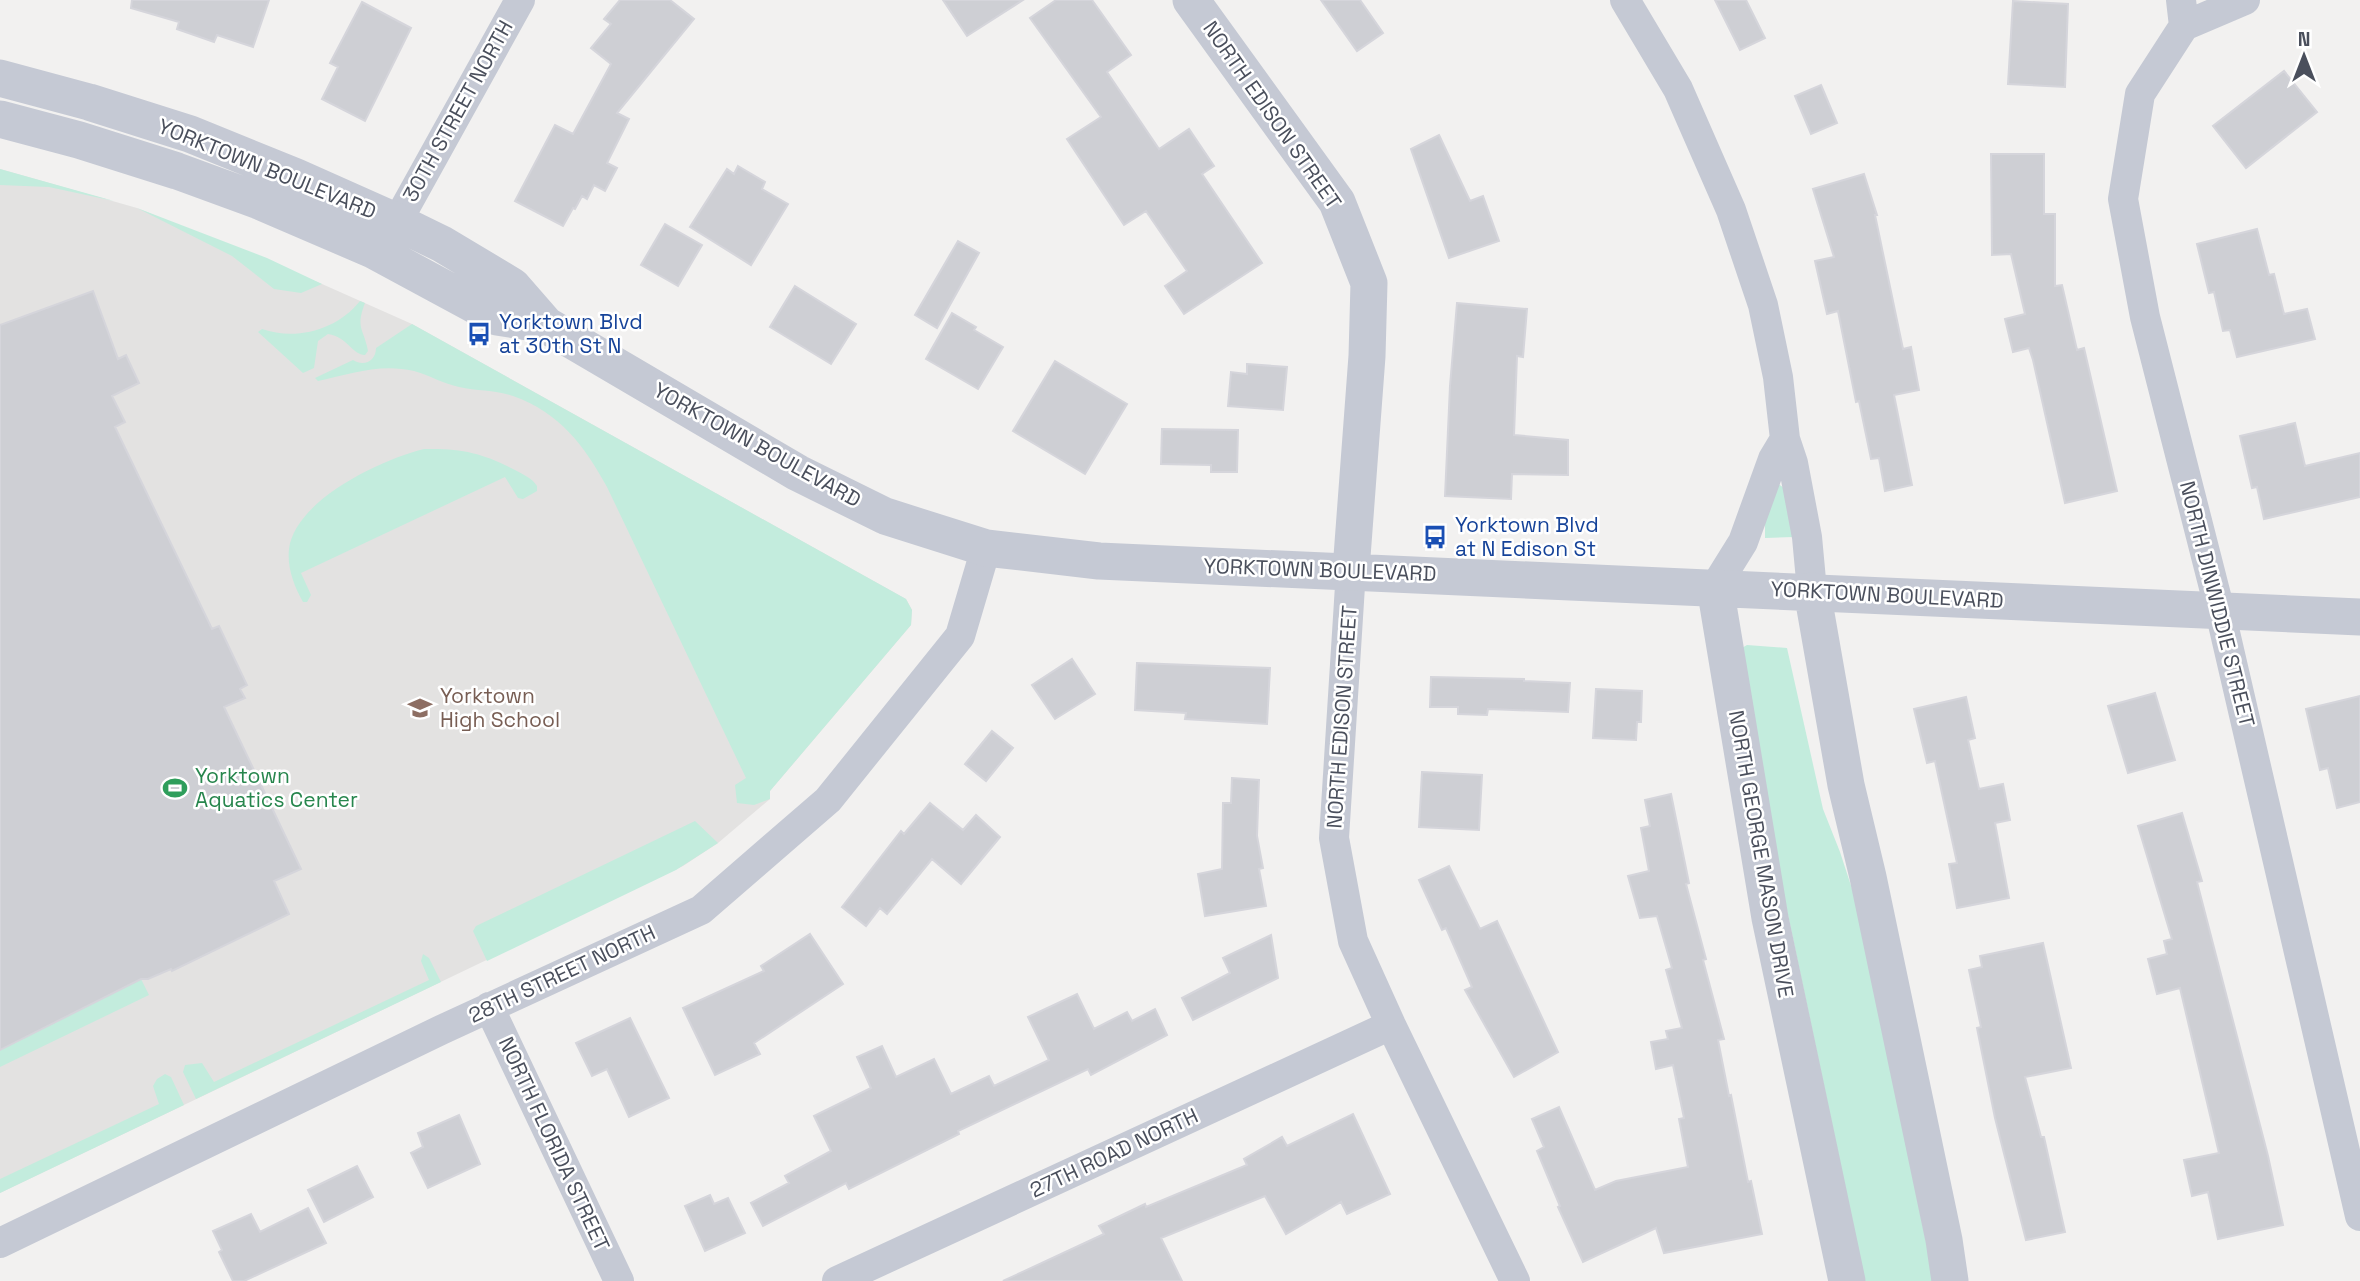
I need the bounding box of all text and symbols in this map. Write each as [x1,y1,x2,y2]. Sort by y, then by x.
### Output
street label: 30TH STREET NORTH [396,15,519,206]
street label: NORTH EDISON STREET [1197,15,1348,214]
north arrow [2269,21,2339,91]
text: N [2298,27,2310,52]
street label: YORKTOWN BOULEVARD [154,112,380,225]
place label: Yorktown Blvd at 30th St N [499,308,643,359]
bus stop icon: Yorktown Blvd at 30th St N [465,320,493,348]
street label: YORKTOWN BOULEVARD [649,376,866,513]
street label: NORTH DINWIDDIE STREET [2174,478,2261,730]
place label: Yorktown Blvd at N Edison St [1455,511,1599,562]
bus stop icon: Yorktown Blvd at N Edison St [1421,523,1449,551]
street label: YORKTOWN BOULEVARD [1203,552,1437,587]
street label: YORKTOWN BOULEVARD [1770,575,2004,614]
street label: NORTH EDISON STREET [1320,605,1363,829]
place label: Yorktown High School [440,682,560,733]
school or university icon: Yorktown High School [406,694,434,722]
street label: NORTH GEORGE MASON DRIVE [1723,708,1800,1000]
place label: Yorktown Aquatics Center [195,762,358,813]
sports icon: Yorktown Aquatics Center [161,774,189,802]
street label: 28TH STREET NORTH [464,918,660,1029]
street label: NORTH FLORIDA STREET [493,1032,616,1255]
street label: 27TH ROAD NORTH [1025,1102,1202,1203]

